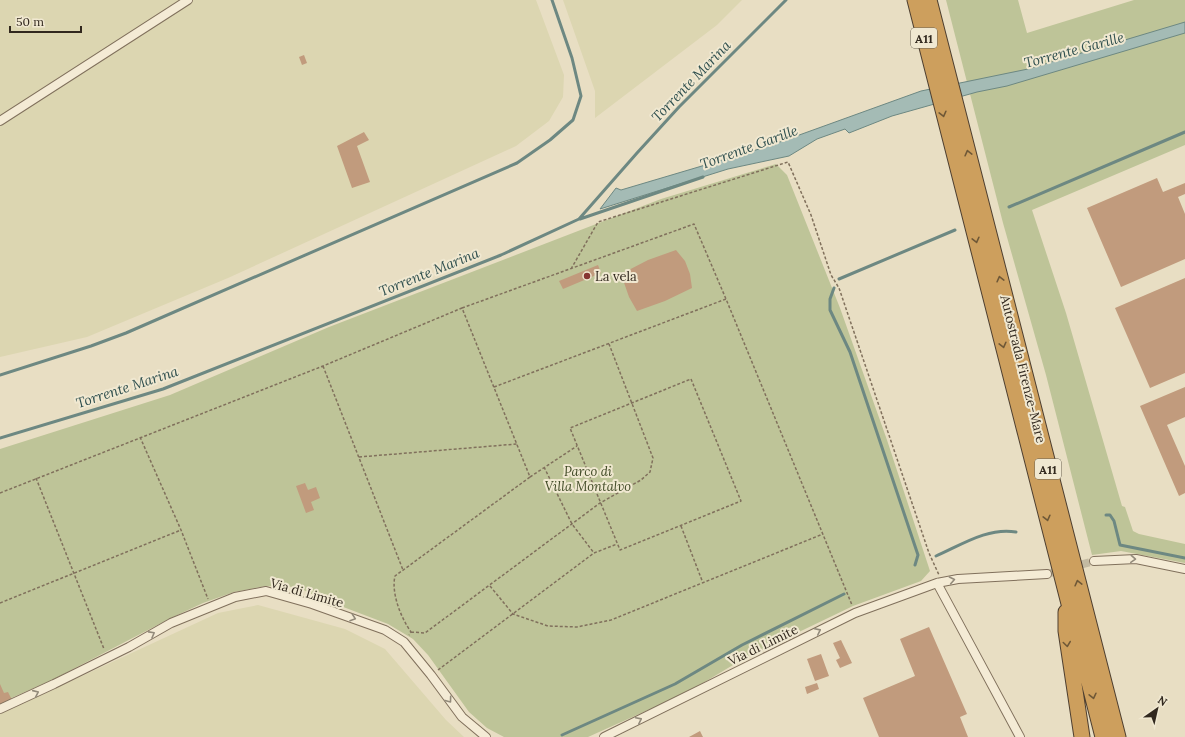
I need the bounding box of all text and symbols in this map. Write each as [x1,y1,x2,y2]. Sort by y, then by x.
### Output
scale bar [10,8,81,34]
text: 50 m [16,14,44,29]
road number: A11 [911,28,937,48]
water label: Torrente Garille [1022,28,1126,72]
water label: Torrente Marina [648,36,735,126]
one-way arrow [939,111,947,118]
water label: Torrente Garille [698,121,801,173]
one-way arrow [964,150,973,157]
one-way arrow [971,236,980,243]
water label: Torrente Marina [376,244,482,300]
place label: La vela [595,268,637,285]
marker: La vela [582,271,592,281]
one-way arrow [996,276,1005,283]
street label: Autostrada Firenze-Mare [996,292,1050,445]
one-way arrow [998,341,1006,348]
water label: Torrente Marina [74,362,181,412]
road number: A11 [1035,459,1061,479]
park label: Parco di Villa Montalvo [545,463,631,495]
one-way arrow [1042,514,1051,521]
one-way arrow [1130,555,1136,564]
street label: Via di Limite [267,574,346,612]
one-way arrow [949,576,955,585]
one-way arrow [1074,580,1082,586]
one-way arrow [349,614,356,622]
street label: Via di Limite [724,621,801,670]
one-way arrow [814,628,821,636]
one-way arrow [147,632,155,639]
one-way arrow [1062,641,1071,647]
north arrow [1137,689,1177,729]
one-way arrow [31,690,39,698]
one-way arrow [1088,693,1096,700]
text: N [1155,693,1170,709]
one-way arrow [444,695,451,702]
one-way arrow [634,717,642,725]

